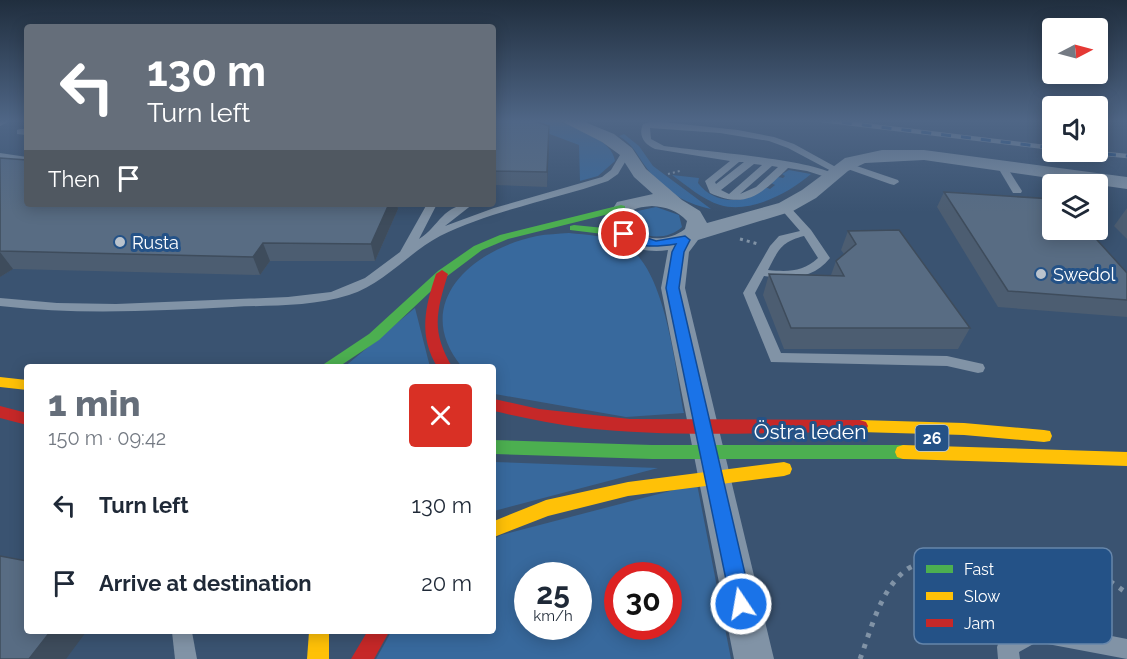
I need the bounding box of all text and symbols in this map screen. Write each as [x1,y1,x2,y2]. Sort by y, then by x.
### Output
north arrow [1042,18,1108,84]
map controls [1042,18,1108,240]
text: 130 m [147,47,266,96]
icon: left [48,48,126,126]
button: sound [1042,96,1108,162]
text: Turn left [147,97,250,128]
icon: arrive [112,162,145,195]
text: Then [48,166,100,192]
button: layers [1042,174,1108,240]
pin [598,208,649,259]
icon: arrive [607,217,640,250]
place label: Rusta [132,232,179,253]
marker: Rusta [113,235,127,249]
place label: Swedol [1053,264,1115,285]
marker: Swedol [1034,267,1048,281]
text: 1 min [48,382,140,424]
button: close [409,384,472,447]
street label: Östra leden [754,419,866,444]
road number: 26 [916,425,948,451]
text: 150 m · 09:42 [48,426,166,450]
icon: left [48,489,81,522]
text: Turn left [99,492,189,518]
text: 130 m [412,492,472,518]
legend [914,548,1112,644]
text: Fast [964,560,995,579]
speed limit sign: 30 [604,562,682,640]
icon: arrive [48,567,81,600]
text: Arrive at destination [99,570,312,596]
text: 20 m [421,570,472,596]
position arrow [709,572,773,636]
text: 25 [536,576,570,611]
text: Slow [964,587,1000,606]
text: km/h [533,607,573,625]
text: Jam [964,614,995,633]

